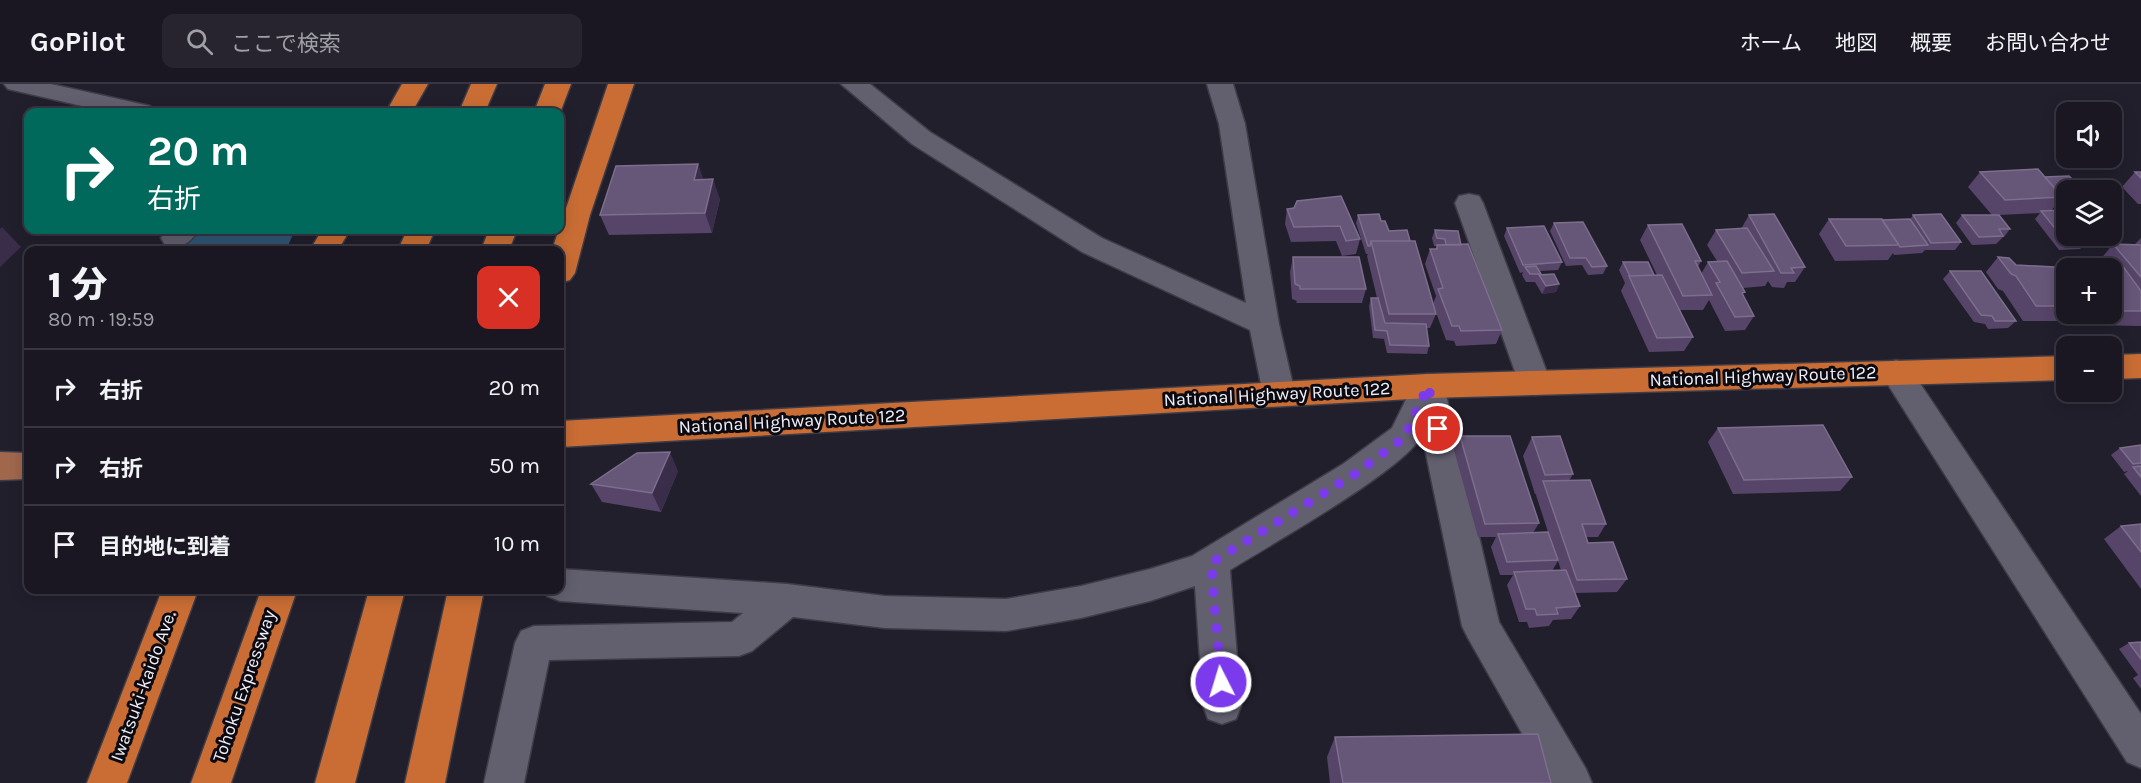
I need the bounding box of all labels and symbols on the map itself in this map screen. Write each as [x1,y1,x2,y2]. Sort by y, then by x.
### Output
street label: National Highway Route 122 [1649,361,1877,391]
street label: National Highway Route 122 [1163,377,1391,411]
pin [1412,403,1463,454]
street label: National Highway Route 122 [678,404,906,438]
street label: Tohoku Expressway [208,607,281,765]
street label: Iwatsuki-kaido Ave. [106,608,180,764]
position arrow [1189,650,1253,714]

